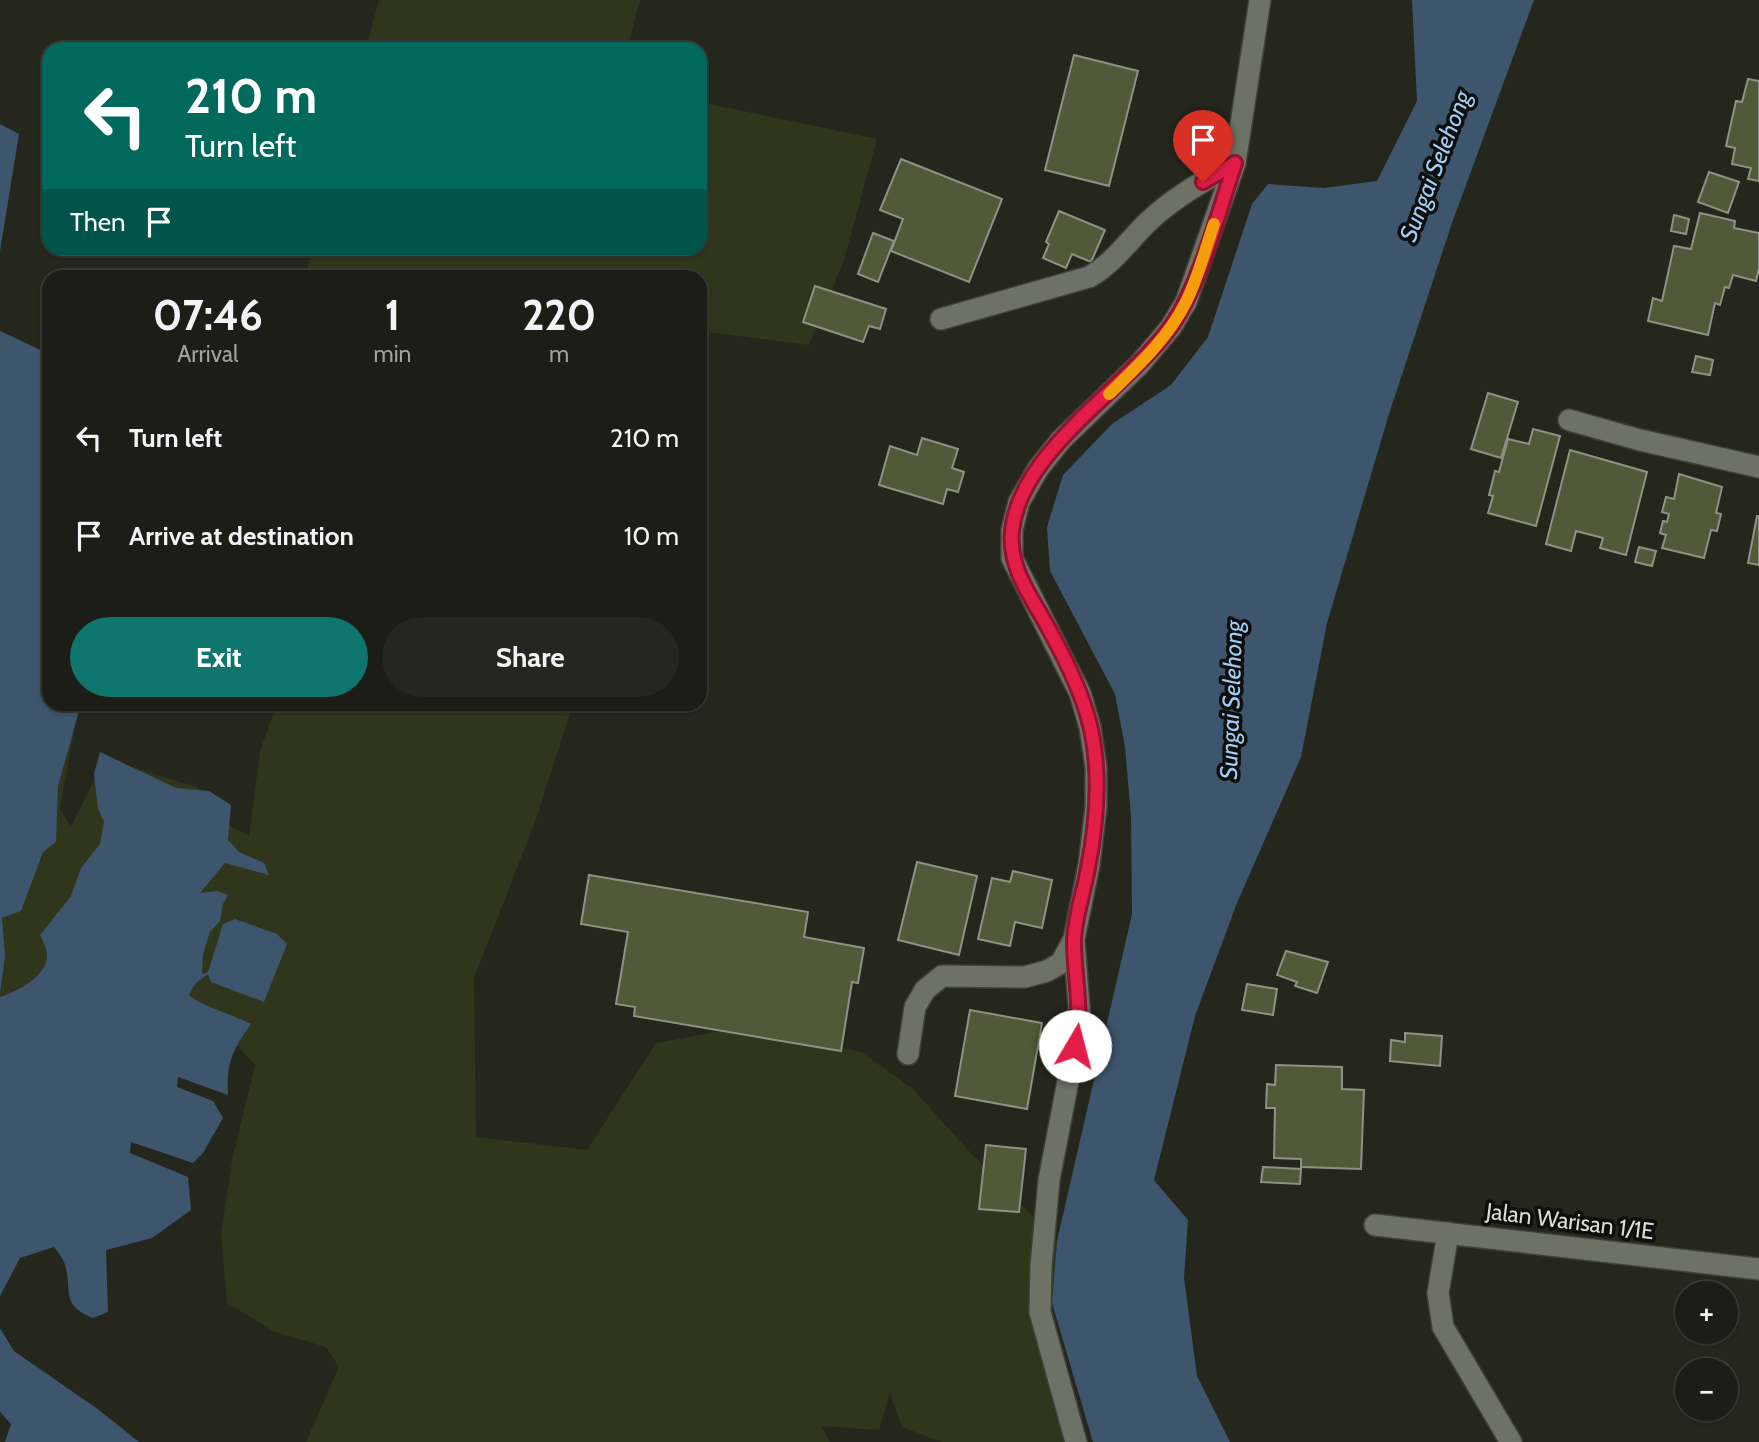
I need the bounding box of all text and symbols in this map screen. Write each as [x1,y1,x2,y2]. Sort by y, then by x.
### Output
text: 210 m [185,66,317,125]
icon: left [70,70,161,161]
water label: Sungai Selehong [1393,86,1477,246]
pin [1173,110,1233,182]
icon: arrive [1184,121,1222,159]
text: Turn left [185,126,296,165]
icon: arrive [140,203,178,241]
text: Then [70,206,126,238]
text: 07:46 [153,289,263,341]
text: 1 [385,289,400,341]
text: 220 [522,289,596,341]
text: Arrival [177,340,238,368]
text: min [374,340,411,368]
text: m [549,340,569,368]
icon: left [70,419,108,457]
text: Turn left [129,422,222,454]
text: 210 m [610,422,679,454]
icon: arrive [70,517,108,555]
text: Arrive at destination [129,520,354,552]
text: 10 m [624,520,679,552]
button: Exit [70,617,368,697]
button: Share [382,617,679,697]
water label: Sungai Selehong [1214,619,1248,780]
position arrow [1038,1009,1112,1083]
street label: Jalan Warisan 1/1E [1483,1197,1656,1245]
map controls [1675,1281,1738,1421]
button: + [1675,1281,1738,1344]
button: − [1675,1358,1738,1421]

